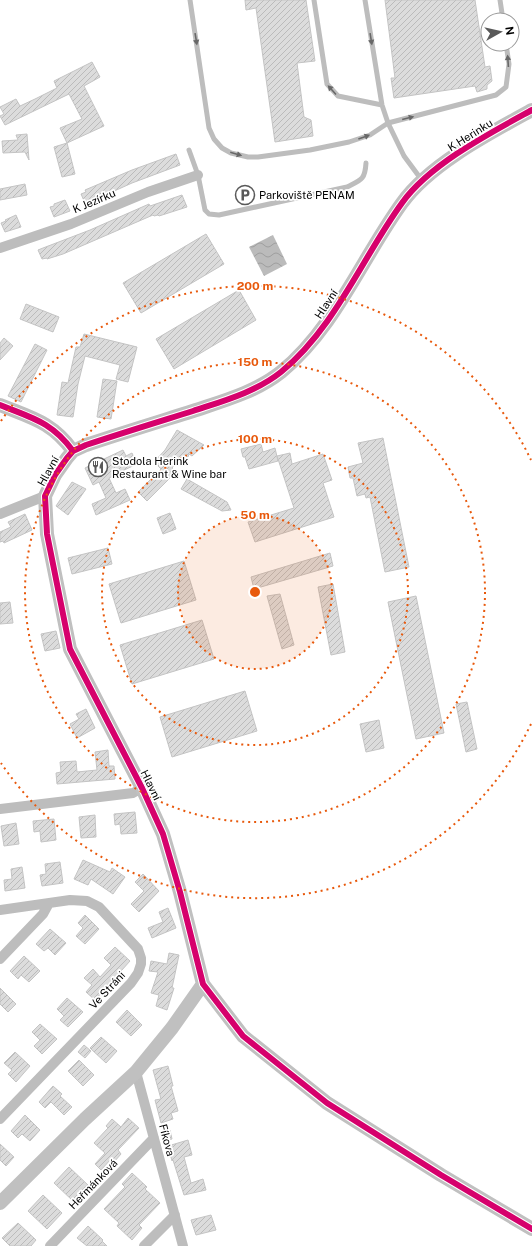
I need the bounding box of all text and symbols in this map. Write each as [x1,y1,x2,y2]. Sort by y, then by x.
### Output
north arrow [480,12,520,52]
text: N [503,26,516,36]
one-way arrow [193,32,199,45]
one-way arrow [368,32,374,45]
one-way arrow [505,55,511,68]
one-way arrow [328,85,337,95]
one-way arrow [401,115,414,121]
street label: K Herinku [445,116,495,154]
one-way arrow [358,134,370,140]
one-way arrow [231,151,243,157]
parking icon: Parkoviště PENAM [234,184,256,206]
street label: K Jezírku [71,187,117,215]
place label: Parkoviště PENAM [259,189,355,201]
text: 200 m [237,279,273,293]
street label: Hlavní [312,287,340,321]
text: 150 m [238,355,272,369]
text: 100 m [238,432,272,446]
street label: Hlavní [35,454,61,488]
place label: Stodola Herink Restaurant & Wine bar [112,455,226,480]
restaurant icon: Stodola Herink Restaurant & Wine bar [87,456,109,478]
text: 50 m [240,508,270,522]
centre of rings [248,585,262,599]
street label: Hlavní [139,768,164,802]
street label: Ve Stráni [87,969,127,1011]
street label: Fíkova [157,1123,177,1157]
street label: Heřmánková [66,1157,120,1211]

